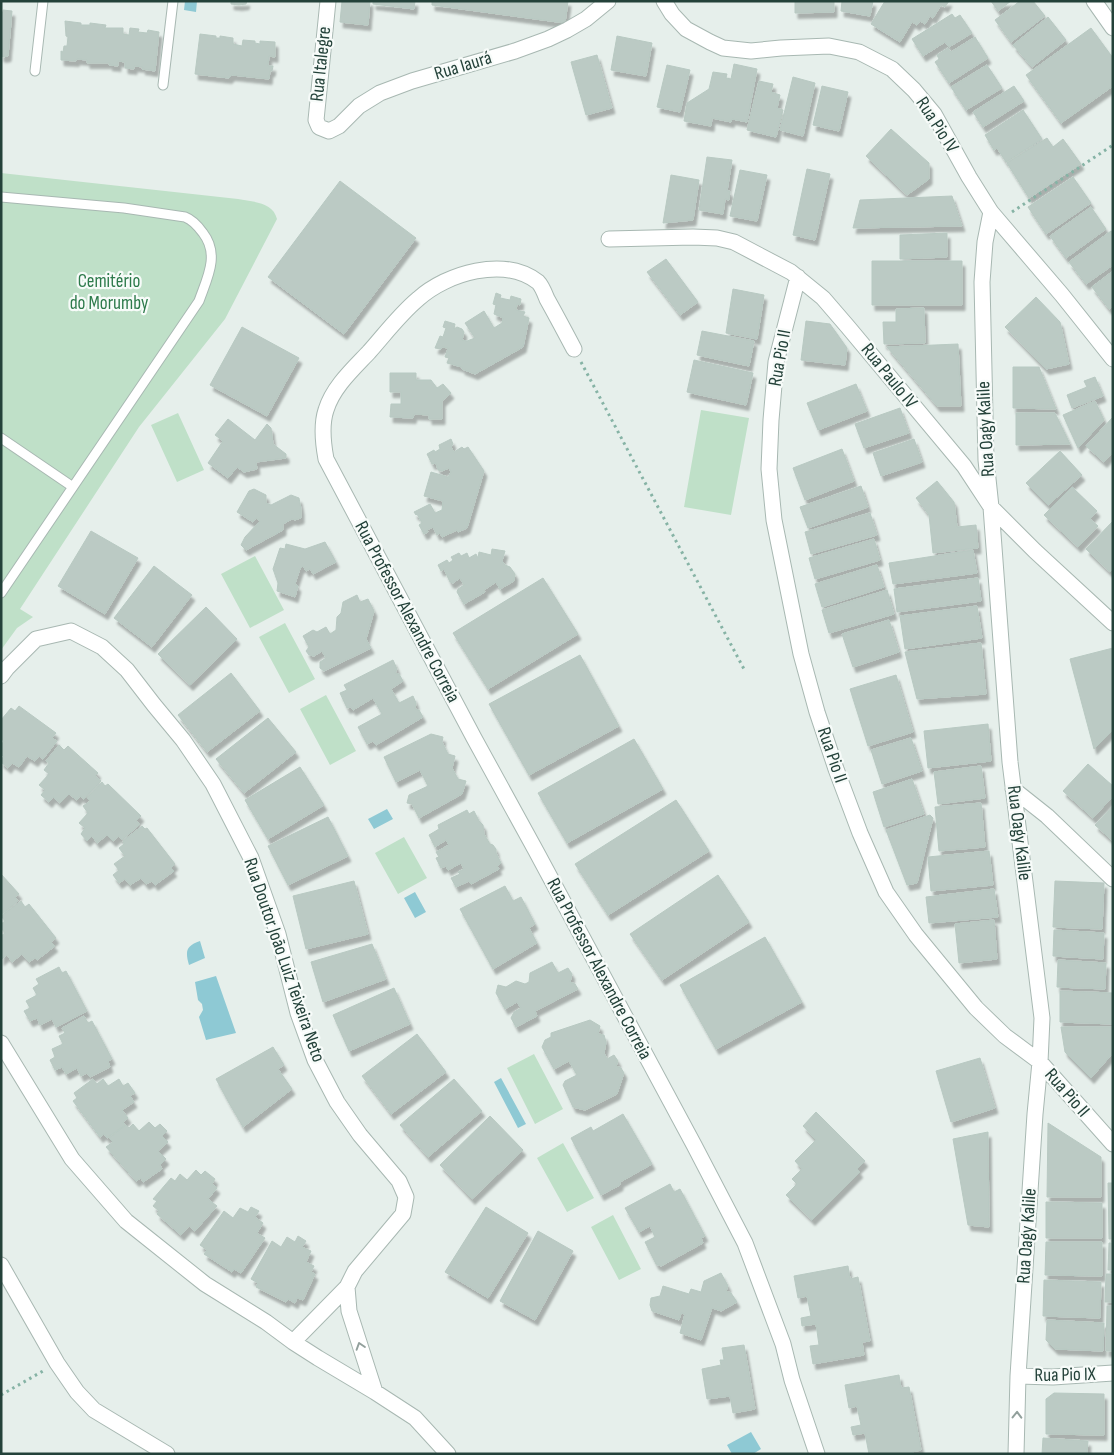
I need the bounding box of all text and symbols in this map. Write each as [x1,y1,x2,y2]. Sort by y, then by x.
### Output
street label: Rua Italegre [306,25,336,103]
street label: Rua Iaurá [432,46,494,86]
street label: Rua Pio IV [910,93,964,158]
park label: Cemitério do Morumby [70,270,149,315]
street label: Rua Pio II [764,328,796,388]
street label: Rua Paulo IV [856,339,922,413]
street label: Rua Oagy Kalile [972,381,1000,477]
street label: Rua Professor Alexandre Correia [349,517,465,707]
street label: Rua Pio II [812,724,852,786]
street label: Rua Oagy Kalile [1002,784,1036,882]
street label: Rua Doutor João Luiz Teixeira Neto [238,855,330,1065]
street label: Rua Professor Alexandre Correia [541,874,657,1064]
street label: Rua Pio II [1040,1064,1094,1122]
street label: Rua Oagy Kalile [1012,1187,1042,1285]
one-way arrow [356,1342,366,1350]
street label: Rua Pio IX [1034,1363,1096,1387]
one-way arrow [1011,1411,1022,1419]

